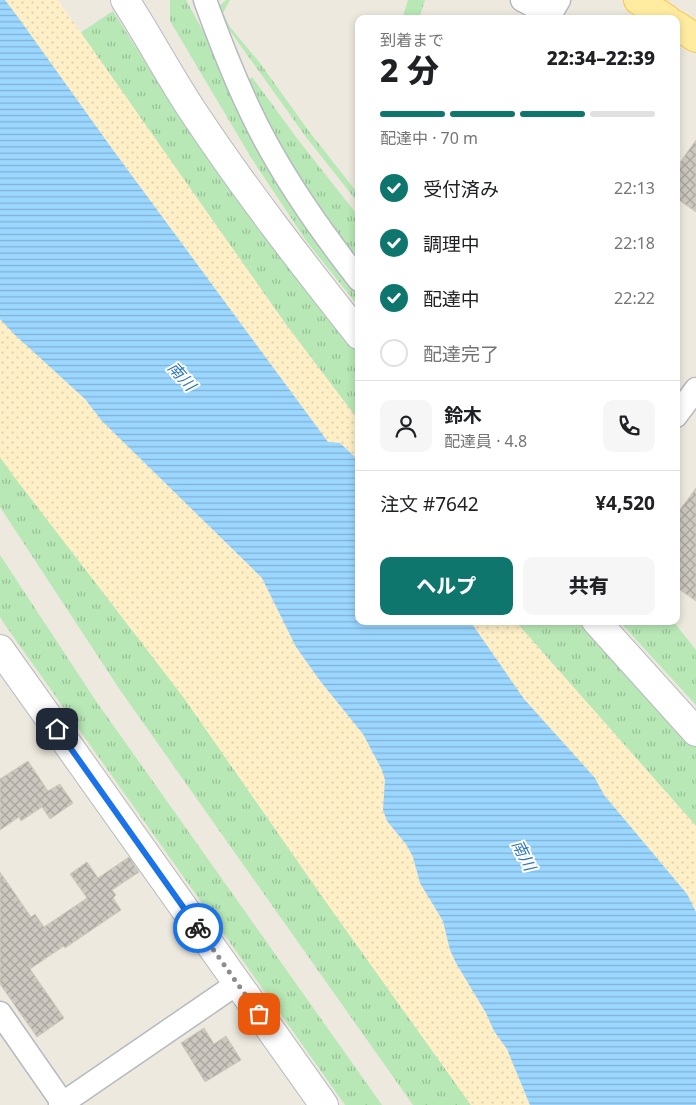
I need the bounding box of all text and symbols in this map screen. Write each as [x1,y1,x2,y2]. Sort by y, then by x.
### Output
text: 到着まで [380,29,444,51]
text: 22:34–22:39 [547,45,655,71]
text: 2 分 [380,48,439,91]
text: 配達中 · 70 m [380,127,478,149]
icon: check [380,174,408,202]
text: 受付済み [423,176,499,202]
text: 22:13 [614,177,655,199]
icon: check [380,229,408,257]
text: 調理中 [423,231,480,257]
text: 22:18 [614,232,655,254]
icon: check [380,284,408,312]
text: 配達中 [423,286,480,312]
text: 22:22 [614,287,655,309]
text: 配達完了 [423,341,499,367]
water label: 南川 [163,357,202,397]
button: person [380,400,432,452]
button: phone [603,400,655,452]
text: 鈴木 [444,402,482,428]
text: 配達員 · 4.8 [444,430,527,452]
text: ¥4,520 [595,490,655,516]
text: 注文 #7642 [380,491,479,517]
button: ヘルプ [380,557,513,615]
button: 共有 [523,557,655,615]
pin [36,708,78,750]
icon: home [43,715,71,743]
water label: 南川 [507,836,542,876]
courier [173,903,223,953]
icon: bike [184,914,212,942]
pin [238,993,280,1035]
icon: bag [245,1000,273,1028]

